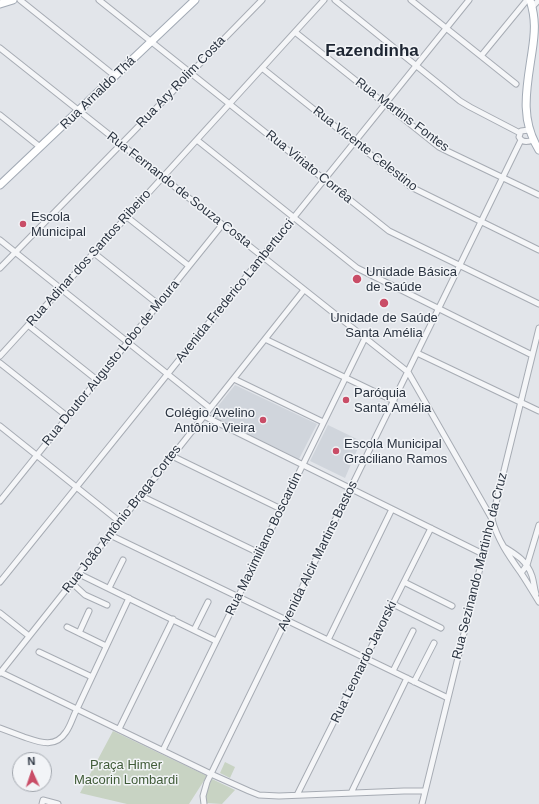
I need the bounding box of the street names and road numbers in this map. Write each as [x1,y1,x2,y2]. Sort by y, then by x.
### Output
street label: Rua Ary Rolim Costa [133,33,229,131]
street label: Rua Arnaldo Thá [57,53,139,133]
street label: Rua Martins Fontes [352,75,452,155]
street label: Rua Vicente Celestino [310,103,420,195]
street label: Rua Viriato Corrêa [262,127,356,207]
street label: Rua Fernando de Souza Costa [104,129,254,251]
street label: Rua Adinar dos Santos Ribeiro [23,186,155,330]
street label: Avenida Frederico Lambertucci [172,216,298,366]
street label: Rua Doutor Augusto Lobo de Moura [39,277,183,449]
street label: Rua João Antônio Braga Cortes [59,442,185,596]
street label: Rua Maximiliano Boscardin [222,470,306,618]
street label: Rua Sezinando Martinho da Cruz [449,471,511,661]
street label: Avenida Alcir Martins Bastos [275,478,361,634]
street label: Rua Leonardo Javorski [328,599,400,725]

